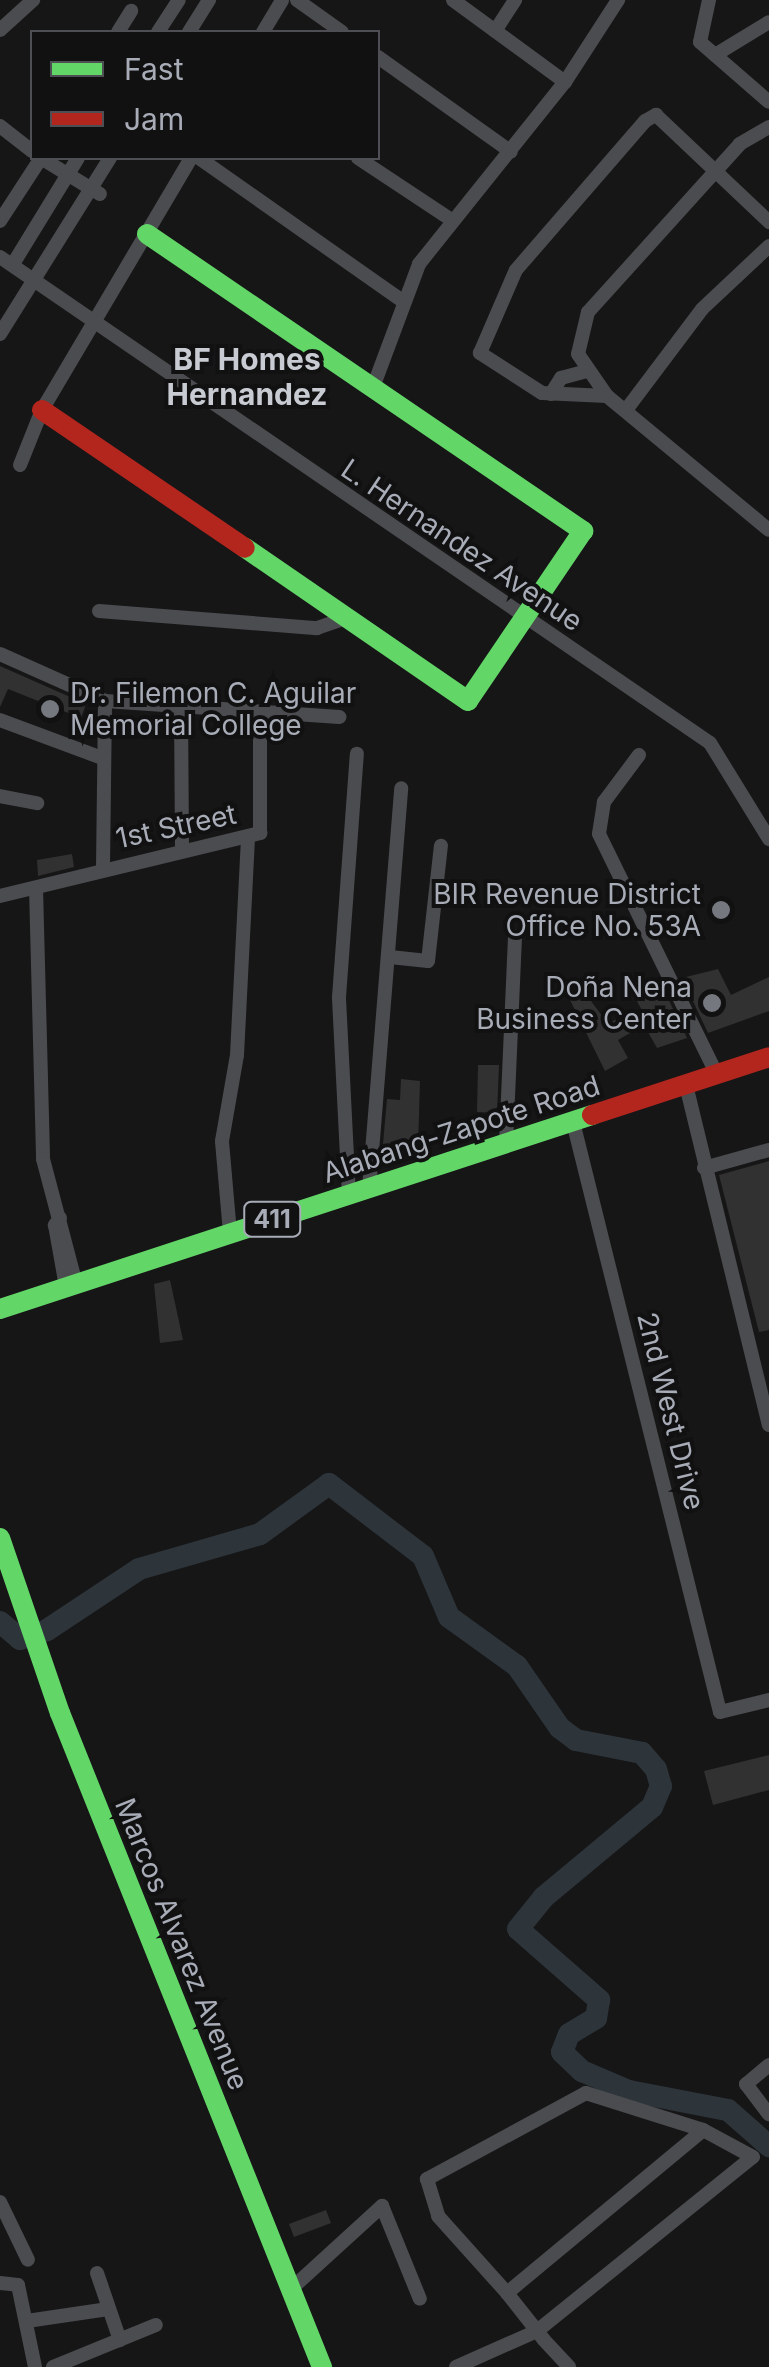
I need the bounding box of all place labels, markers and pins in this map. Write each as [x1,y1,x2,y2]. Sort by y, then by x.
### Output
place label: Dr. Filemon C. Aguilar Memorial College [70,676,356,742]
marker: Dr. Filemon C. Aguilar Memorial College [39,698,61,720]
place label: BIR Revenue District Office No. 53A [433,877,701,943]
marker: BIR Revenue District Office No. 53A [710,899,732,921]
place label: Doña Nena Business Center [476,970,692,1036]
marker: Doña Nena Business Center [701,992,723,1014]

